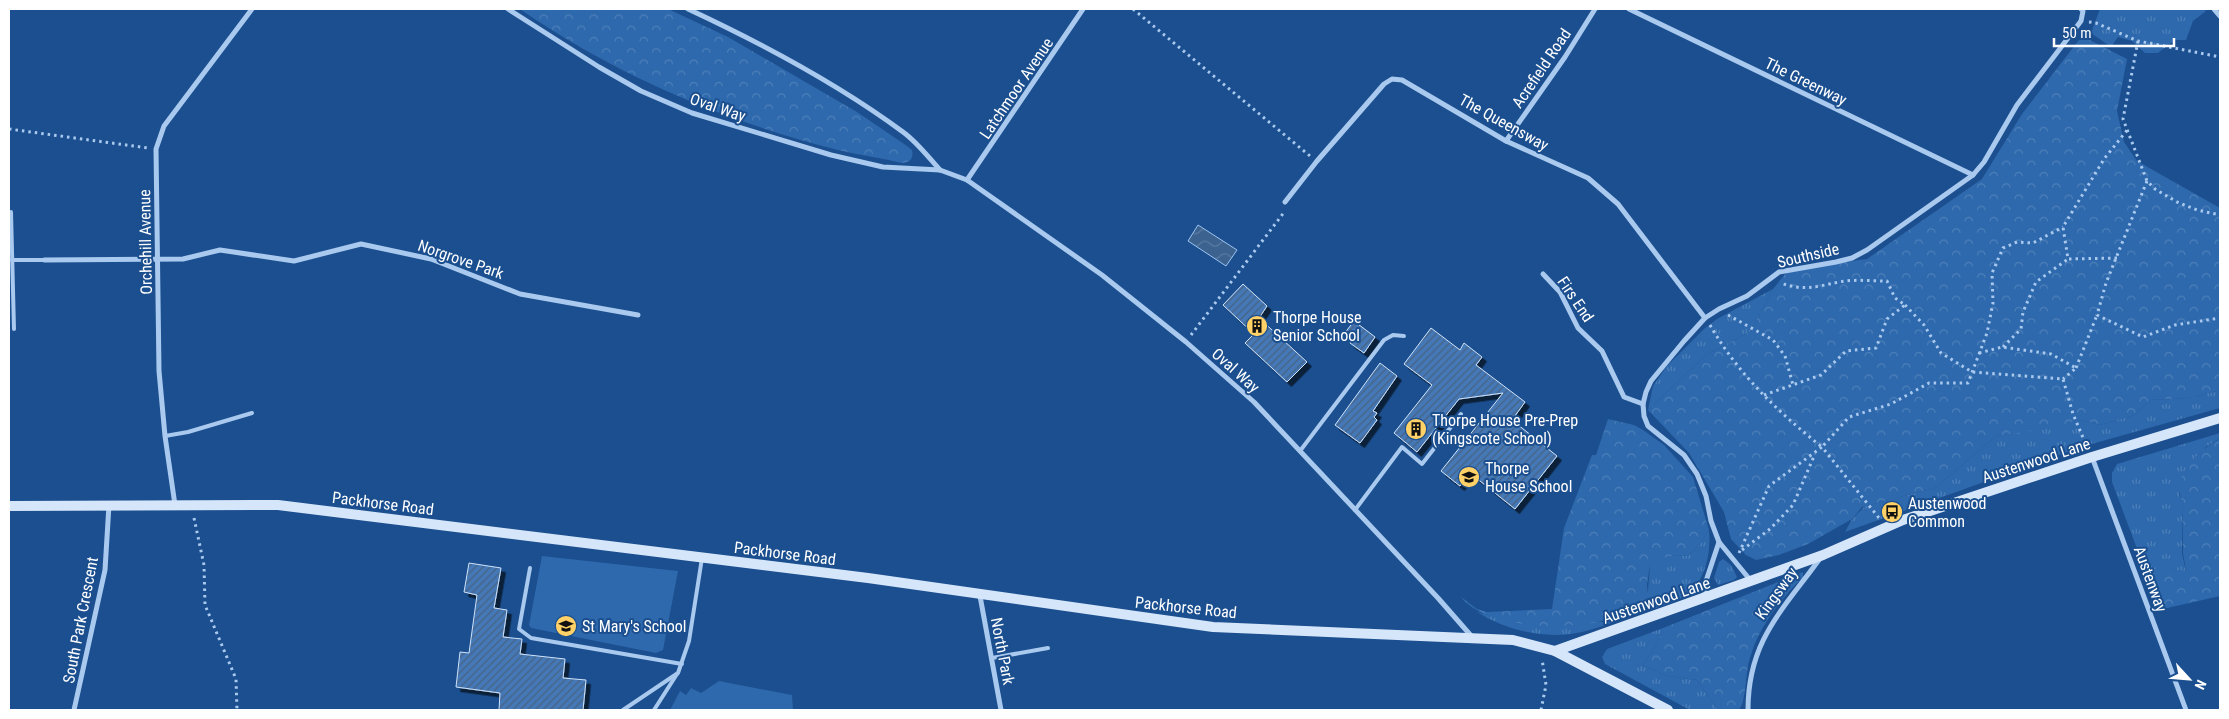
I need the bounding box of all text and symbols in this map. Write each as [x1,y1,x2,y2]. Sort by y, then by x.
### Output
scale bar [2054,15,2174,47]
text: 50 m [2062,24,2092,42]
street label: Acrefield Road [1508,25,1575,112]
street label: Latchmoor Avenue [976,34,1057,142]
street label: The Greenway [1762,53,1850,110]
street label: Oval Way [688,89,748,126]
street label: The Queensway [1456,90,1552,155]
street label: Orchehill Avenue [135,189,156,295]
street label: Norgrove Park [415,236,507,283]
street label: Southside [1775,239,1841,272]
street label: Firs End [1553,273,1598,326]
place label: Thorpe House Senior School [1273,308,1362,345]
building icon: Thorpe House Senior School [1245,314,1269,338]
street label: Oval Way [1208,344,1264,397]
place label: Thorpe House Pre-Prep (Kingscote School) [1432,411,1578,448]
building icon: Thorpe House Pre-Prep (Kingscote School) [1404,417,1428,441]
street label: Austenwood Lane [1980,434,2093,487]
place label: Thorpe House School [1485,459,1572,496]
school or university icon: Thorpe House School [1457,465,1481,489]
street label: Packhorse Road [331,488,435,519]
place label: Austenwood Common [1908,494,1987,531]
bus stop icon: Austenwood Common [1880,500,1904,524]
street label: Packhorse Road [733,538,837,569]
street label: Austenway [2130,544,2171,615]
street label: South Park Crescent [59,555,102,685]
street label: Kingsway [1751,563,1802,623]
street label: Austenwood Lane [1600,573,1713,628]
street label: Packhorse Road [1134,593,1238,622]
school or university icon: St Mary's School [554,614,578,638]
street label: North Park [987,616,1018,687]
place label: St Mary's School [582,617,687,636]
north arrow [2164,654,2214,704]
text: N [2192,677,2210,692]

